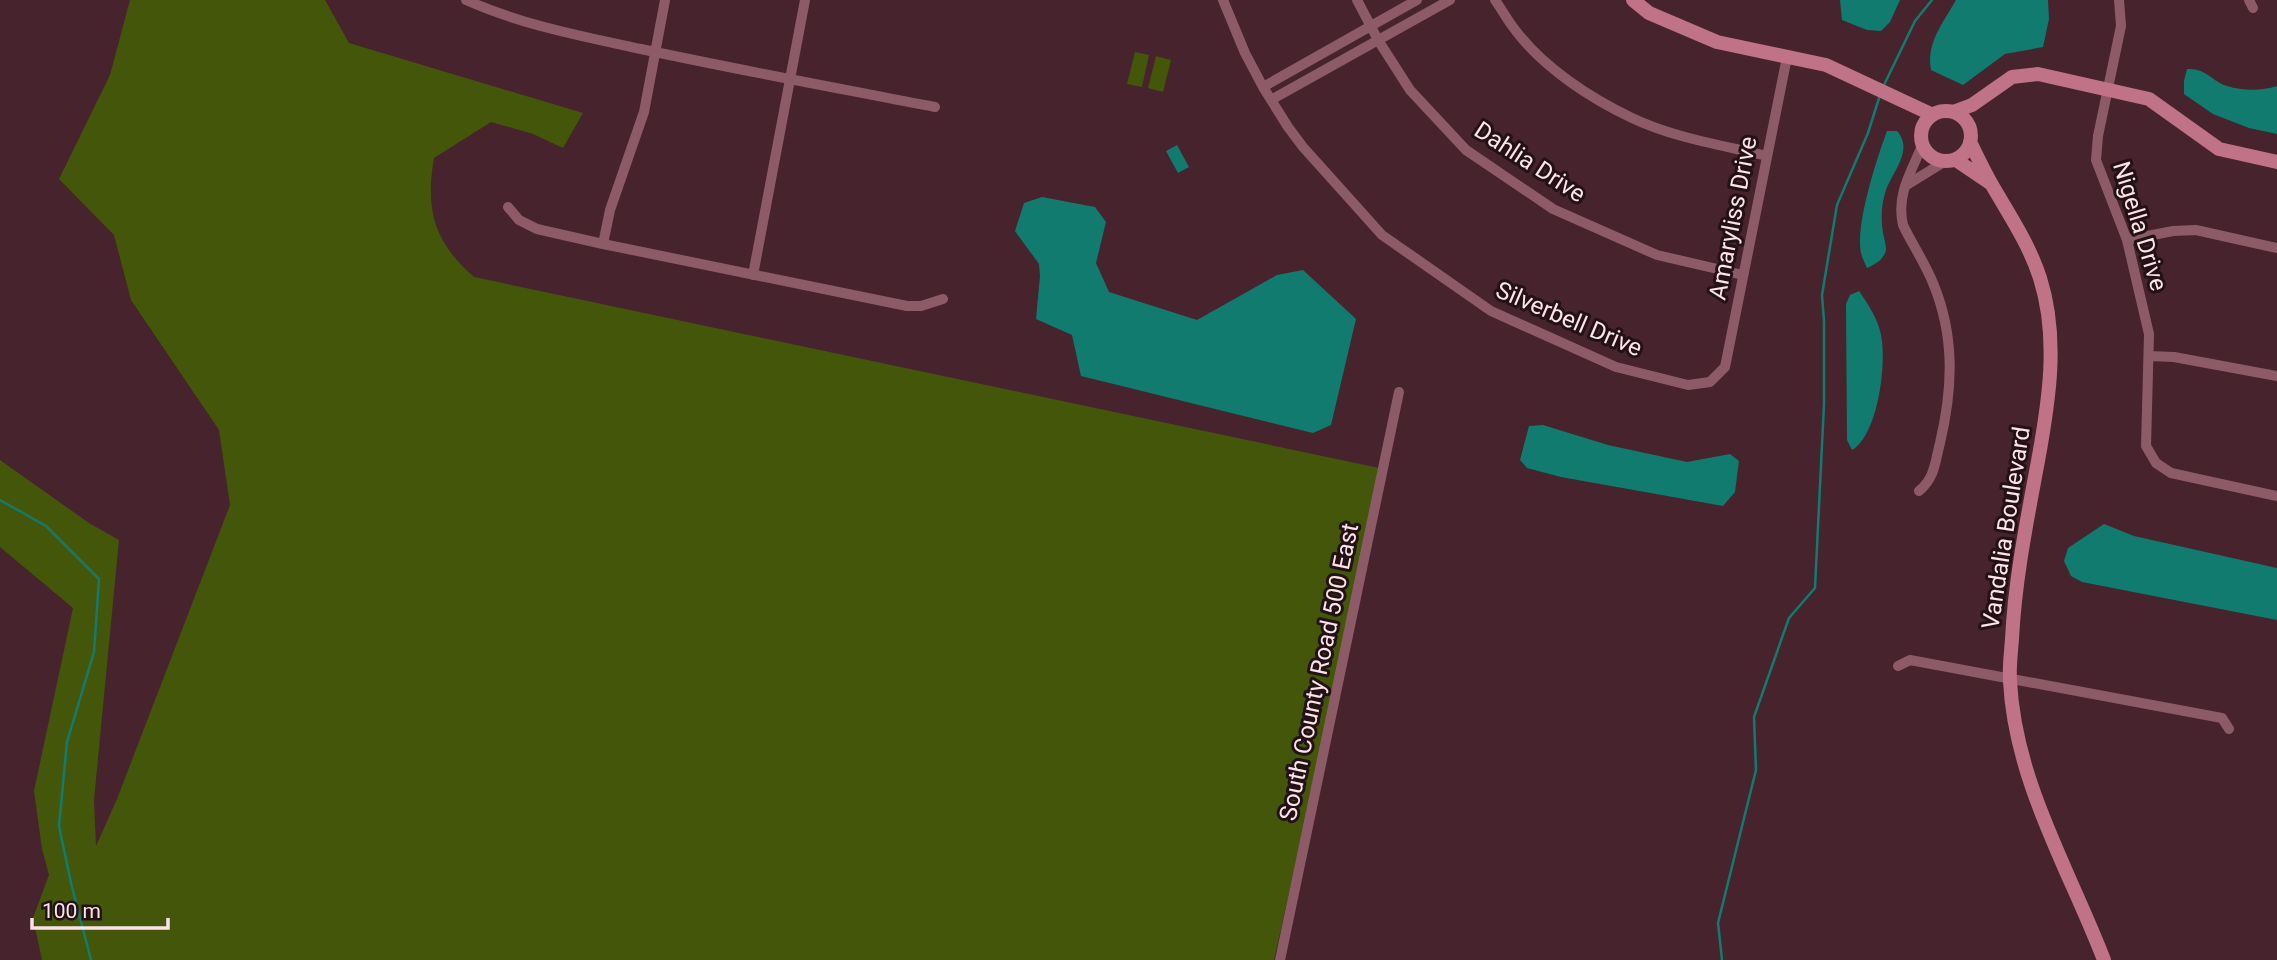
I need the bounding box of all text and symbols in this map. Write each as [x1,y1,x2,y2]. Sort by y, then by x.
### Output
street label: Dahlia Drive [1469,116,1591,208]
street label: Amaryliss Drive [1703,134,1763,302]
street label: Nigella Drive [2107,158,2173,294]
street label: Silverbell Drive [1492,276,1646,362]
street label: Vandalia Boulevard [1976,425,2036,631]
street label: South County Road 500 East [1274,521,1364,823]
scale bar [32,886,168,930]
text: 100 m [42,899,101,923]

